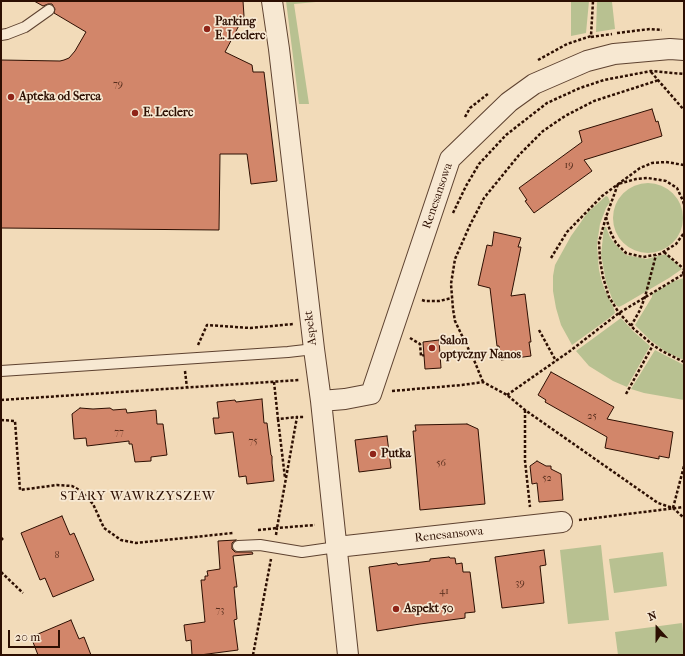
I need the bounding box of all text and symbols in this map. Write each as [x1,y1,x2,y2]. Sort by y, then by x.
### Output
place label: Parking E. Leclerc [215,15,265,43]
marker: Parking E. Leclerc [202,24,212,34]
house number: 79 [113,79,123,91]
place label: Apteka od Serca [19,90,101,104]
marker: Apteka od Serca [6,92,16,102]
place label: E. Leclerc [143,106,193,120]
marker: E. Leclerc [130,108,140,118]
house number: 19 [565,160,573,172]
street label: Renesansowa [420,161,456,231]
street label: Aspekt [302,310,320,346]
place label: Salon optyczny Nanos [440,334,521,362]
marker: Salon optyczny Nanos [427,343,437,353]
house number: 25 [587,411,597,423]
house number: 77 [114,427,124,439]
house number: 75 [248,436,258,448]
place label: Putka [381,447,411,461]
marker: Putka [368,449,378,459]
house number: 56 [436,458,446,470]
house number: 52 [542,473,552,485]
district label: STARY WAWRZYSZEW [60,489,216,505]
street label: Renesansowa [414,524,484,546]
house number: 8 [54,550,60,562]
house number: 39 [515,578,525,590]
house number: 41 [439,586,449,598]
place label: Aspekt 50 [404,602,453,616]
marker: Aspekt 50 [391,604,401,614]
house number: 73 [216,605,224,617]
north arrow [637,608,677,648]
text: N [646,609,659,624]
scale bar [10,622,62,648]
text: 20 m [15,630,40,644]

